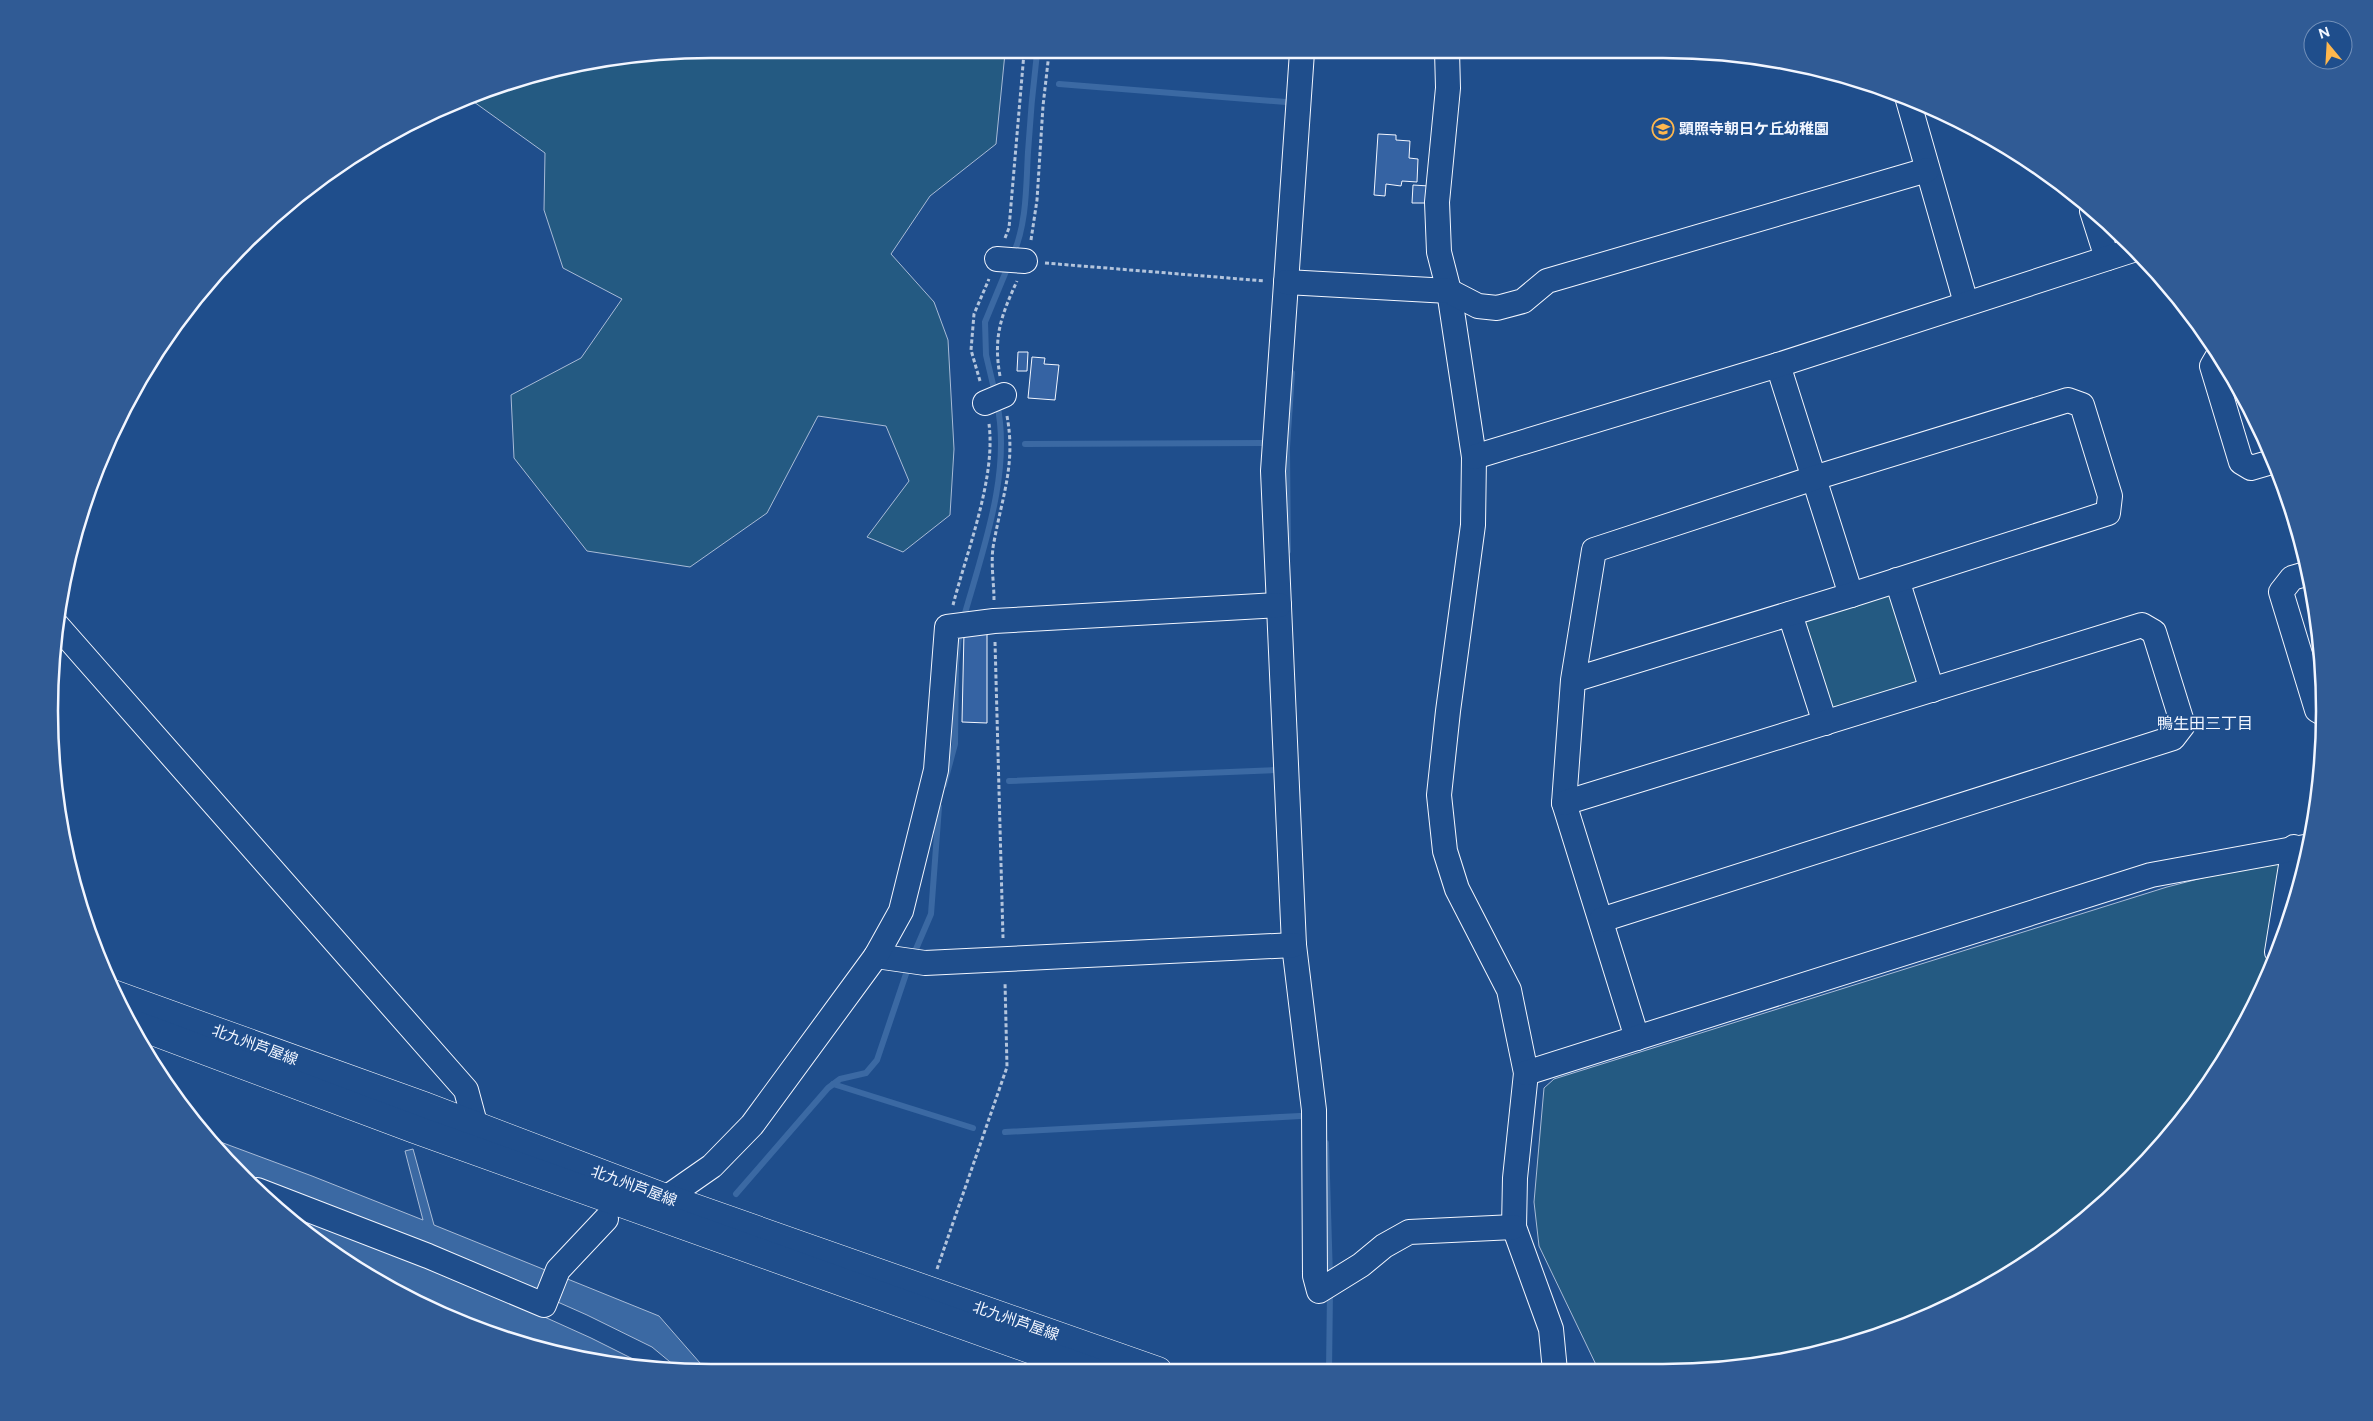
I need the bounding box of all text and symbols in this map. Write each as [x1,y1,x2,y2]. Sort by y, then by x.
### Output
north arrow [2303,20,2353,70]
text: N [2316,23,2332,43]
school or university icon: 顕照寺朝日ケ丘幼稚園 [1651,117,1675,141]
place label: 顕照寺朝日ケ丘幼稚園 [1679,120,1829,138]
district label: 鴨生田三丁目 [2157,714,2253,733]
street label: 北九州芦屋線 [210,1021,300,1069]
street label: 北九州芦屋線 [589,1162,679,1210]
street label: 北九州芦屋線 [971,1298,1061,1344]

